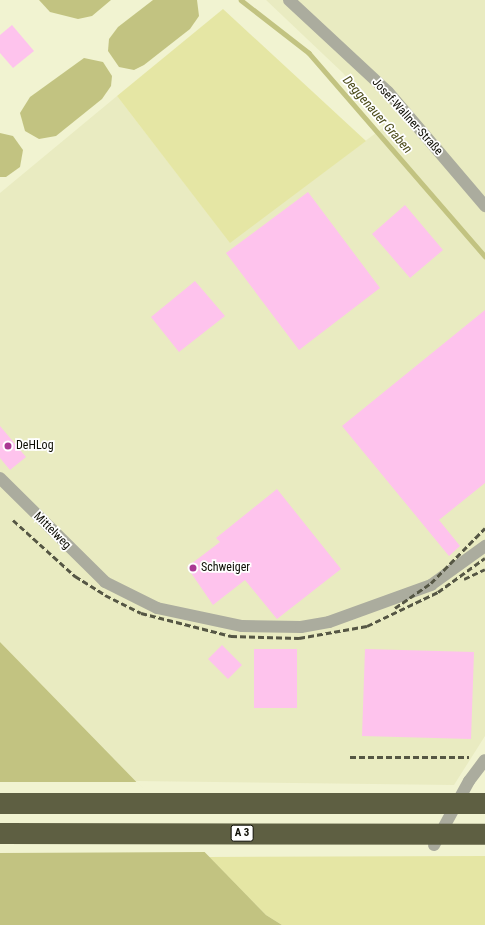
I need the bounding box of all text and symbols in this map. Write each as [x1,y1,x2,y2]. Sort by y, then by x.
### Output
water label: Deggenauer Graben [339,73,415,157]
street label: Josef-Wallner-Straße [369,75,445,159]
place label: DeHLog [16,439,54,453]
marker: DeHLog [3,441,13,451]
street label: Mittelweg [30,509,74,553]
place label: Schweiger [201,561,250,575]
marker: Schweiger [188,563,198,573]
road number: A 3 [230,824,254,842]

